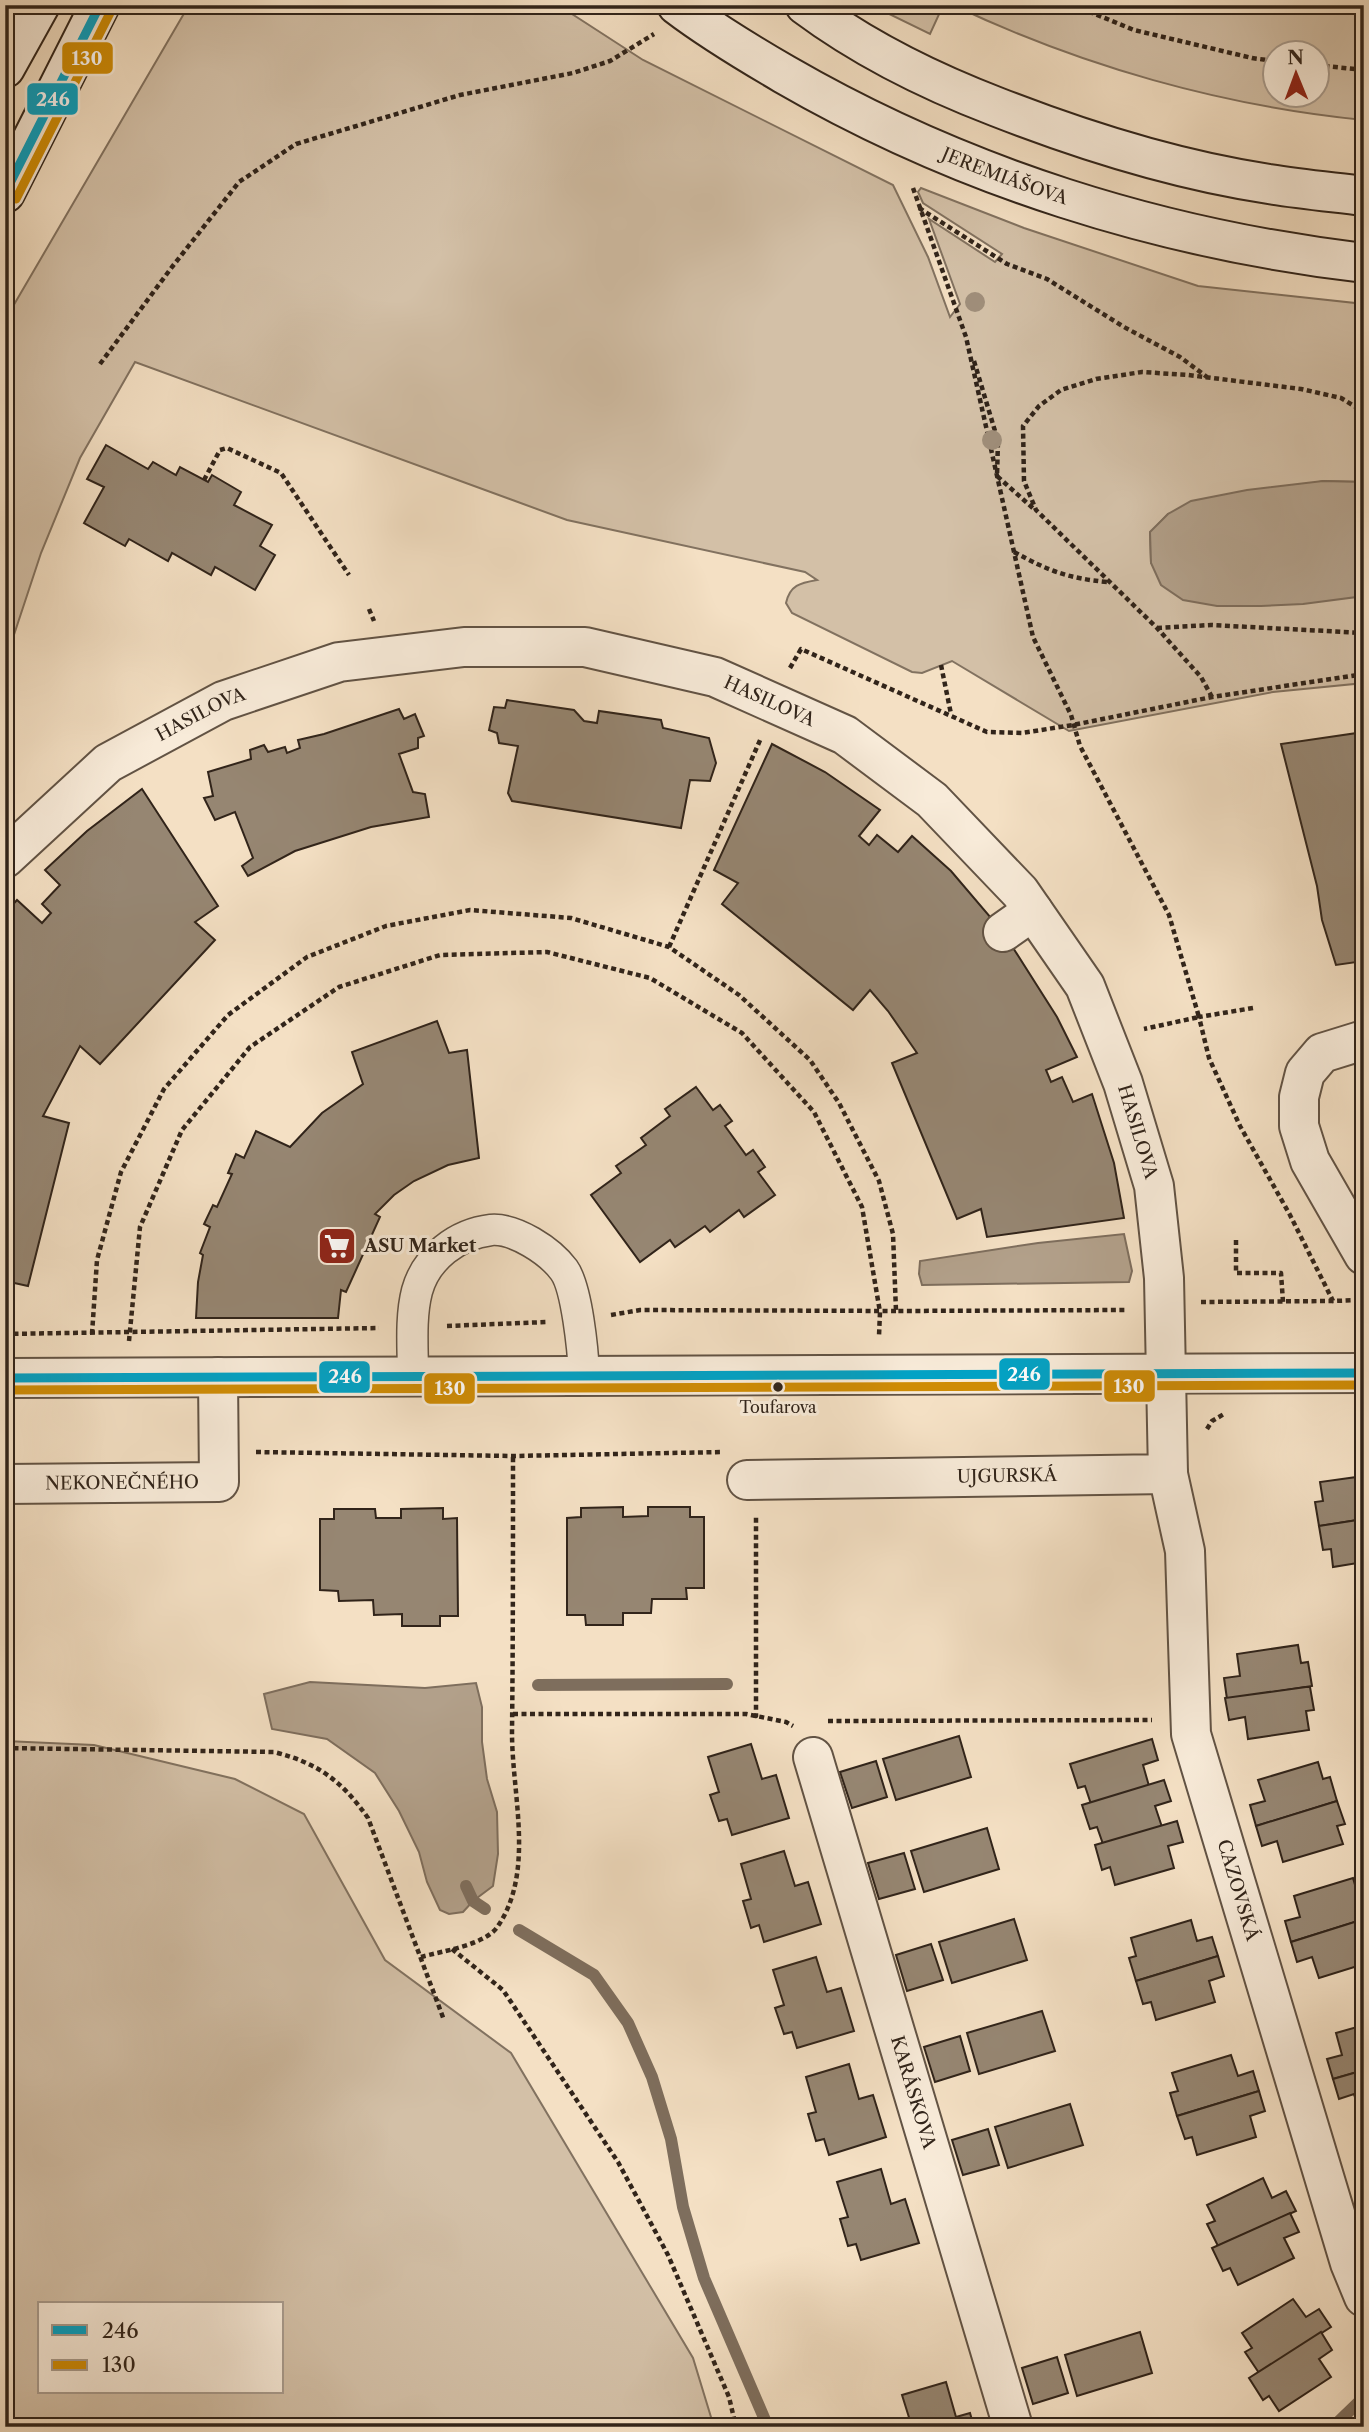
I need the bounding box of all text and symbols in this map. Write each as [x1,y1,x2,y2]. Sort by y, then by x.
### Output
north arrow [1260,38,1330,108]
line badge: 130 [61,41,114,75]
text: N [1287,46,1304,69]
text: 130 [71,47,103,70]
line badge: 246 [26,82,79,116]
text: 246 [36,88,70,111]
street label: JEREMIÁŠOVA [935,142,1071,210]
street label: HASILOVA [720,671,819,731]
street label: HASILOVA [152,683,249,746]
street label: HASILOVA [1113,1082,1162,1182]
supermarket icon: ASU Market [316,1225,358,1267]
place label: ASU Market [363,1235,477,1257]
line badge: 246 [998,1357,1051,1391]
line badge: 246 [318,1360,371,1394]
text: 246 [1007,1363,1041,1386]
text: 246 [328,1365,362,1388]
line badge: 130 [1103,1369,1156,1403]
line badge: 130 [423,1372,476,1405]
text: 130 [1113,1375,1145,1398]
text: 130 [434,1377,466,1400]
marker: Toufarova [771,1380,785,1394]
place label: Toufarova [740,1397,817,1417]
street label: UJGURSKÁ [957,1463,1058,1488]
street label: NEKONEČNÉHO [45,1470,199,1495]
street label: CAZOVSKÁ [1212,1837,1265,1944]
street label: KARÁSKOVA [886,2033,941,2152]
legend [38,2302,284,2394]
text: 246 [102,2318,139,2343]
text: 130 [102,2352,136,2377]

